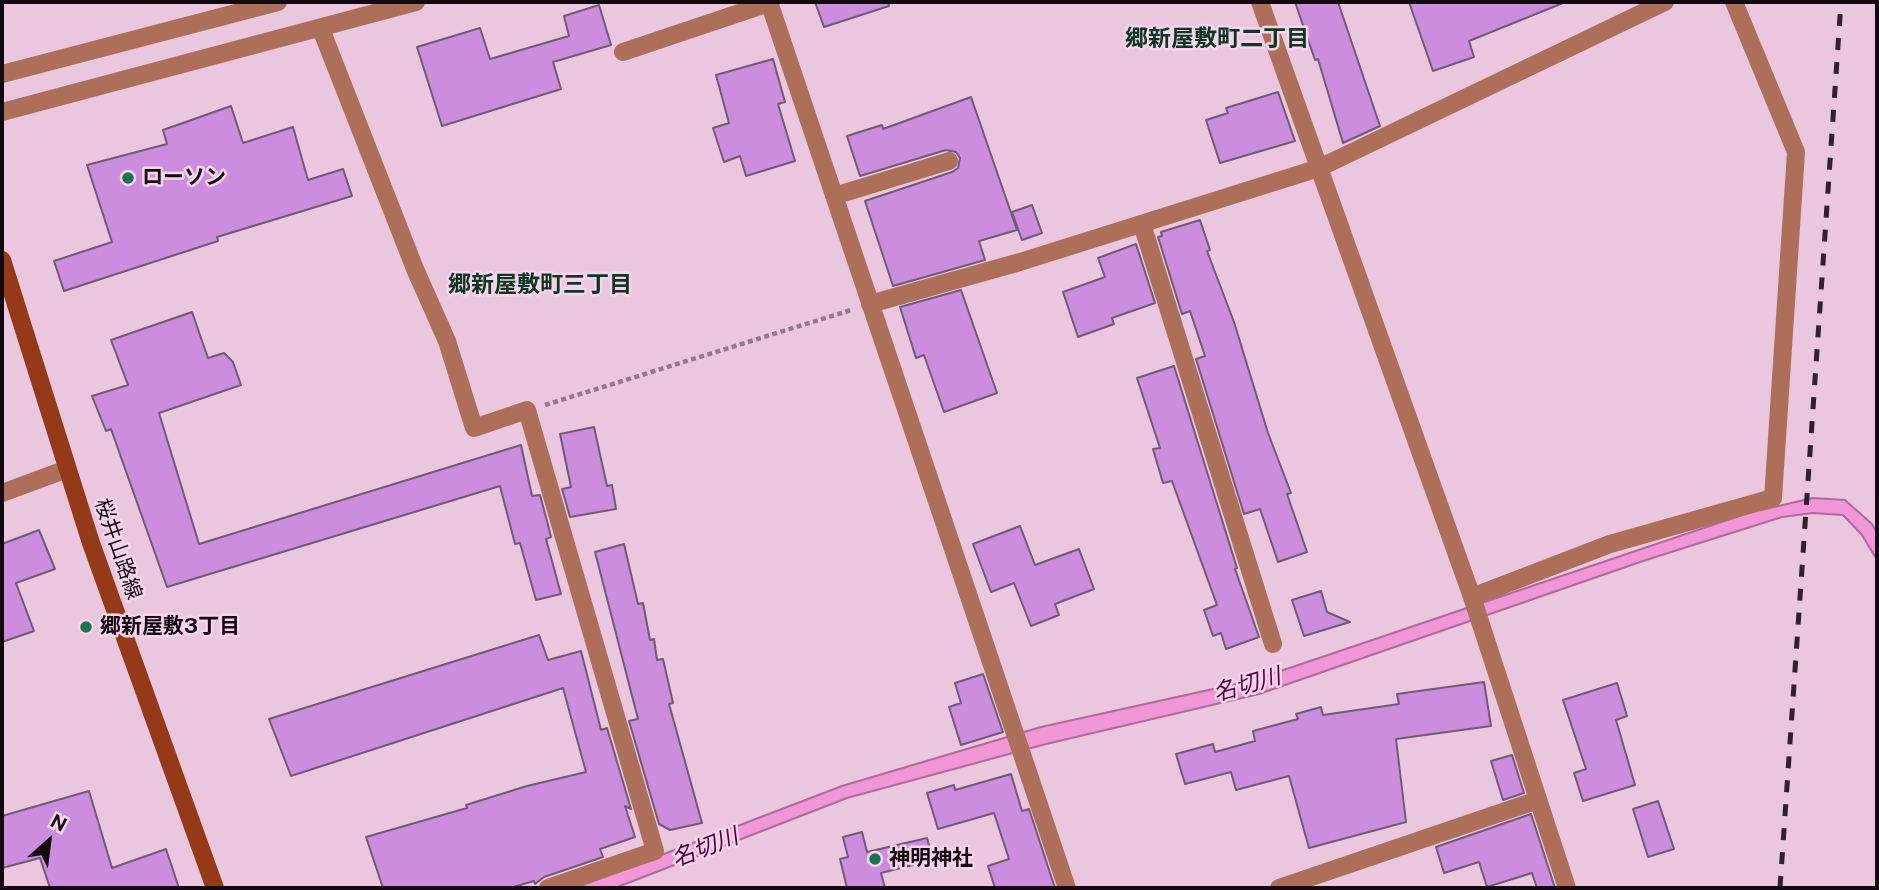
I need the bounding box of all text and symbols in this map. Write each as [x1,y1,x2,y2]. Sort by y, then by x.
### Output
district label: 郷新屋敷町二丁目 [1125,25,1309,53]
place label: ローソン [142,165,226,191]
marker: ローソン [120,170,136,186]
district label: 郷新屋敷町三丁目 [448,271,632,299]
street label: 桜井山路線 [89,495,147,603]
place label: 郷新屋敷3丁目 [100,614,240,640]
marker: 郷新屋敷3丁目 [78,619,94,635]
water label: 名切川 [1210,662,1284,708]
north arrow [14,806,84,876]
text: N [47,809,71,836]
water label: 名切川 [668,823,742,873]
place label: 神明神社 [889,846,973,872]
marker: 神明神社 [867,851,883,867]

